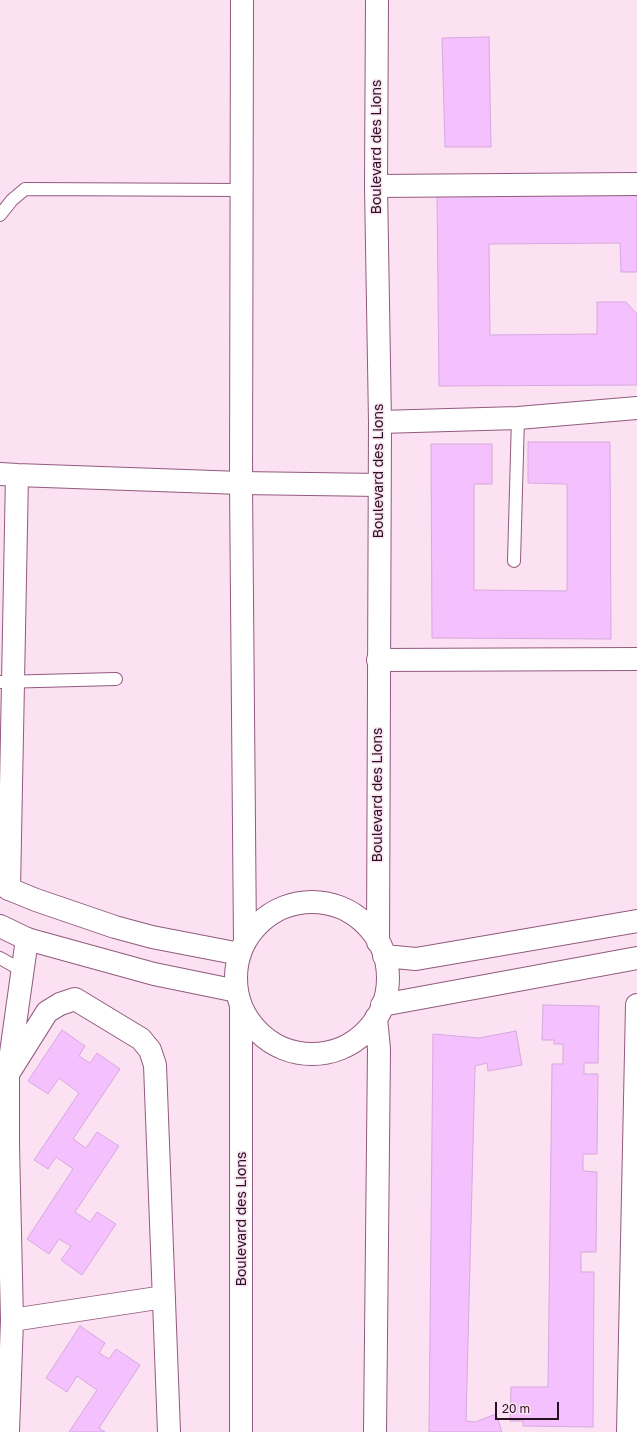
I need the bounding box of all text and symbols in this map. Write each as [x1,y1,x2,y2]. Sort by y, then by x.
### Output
street label: Boulevard des Lions [369,79,385,215]
street label: Boulevard des Lions [371,403,387,539]
street label: Boulevard des Lions [370,727,386,863]
street label: Boulevard des Lions [234,1151,250,1287]
scale bar [497,1394,561,1420]
text: 20 m [502,1401,530,1416]

